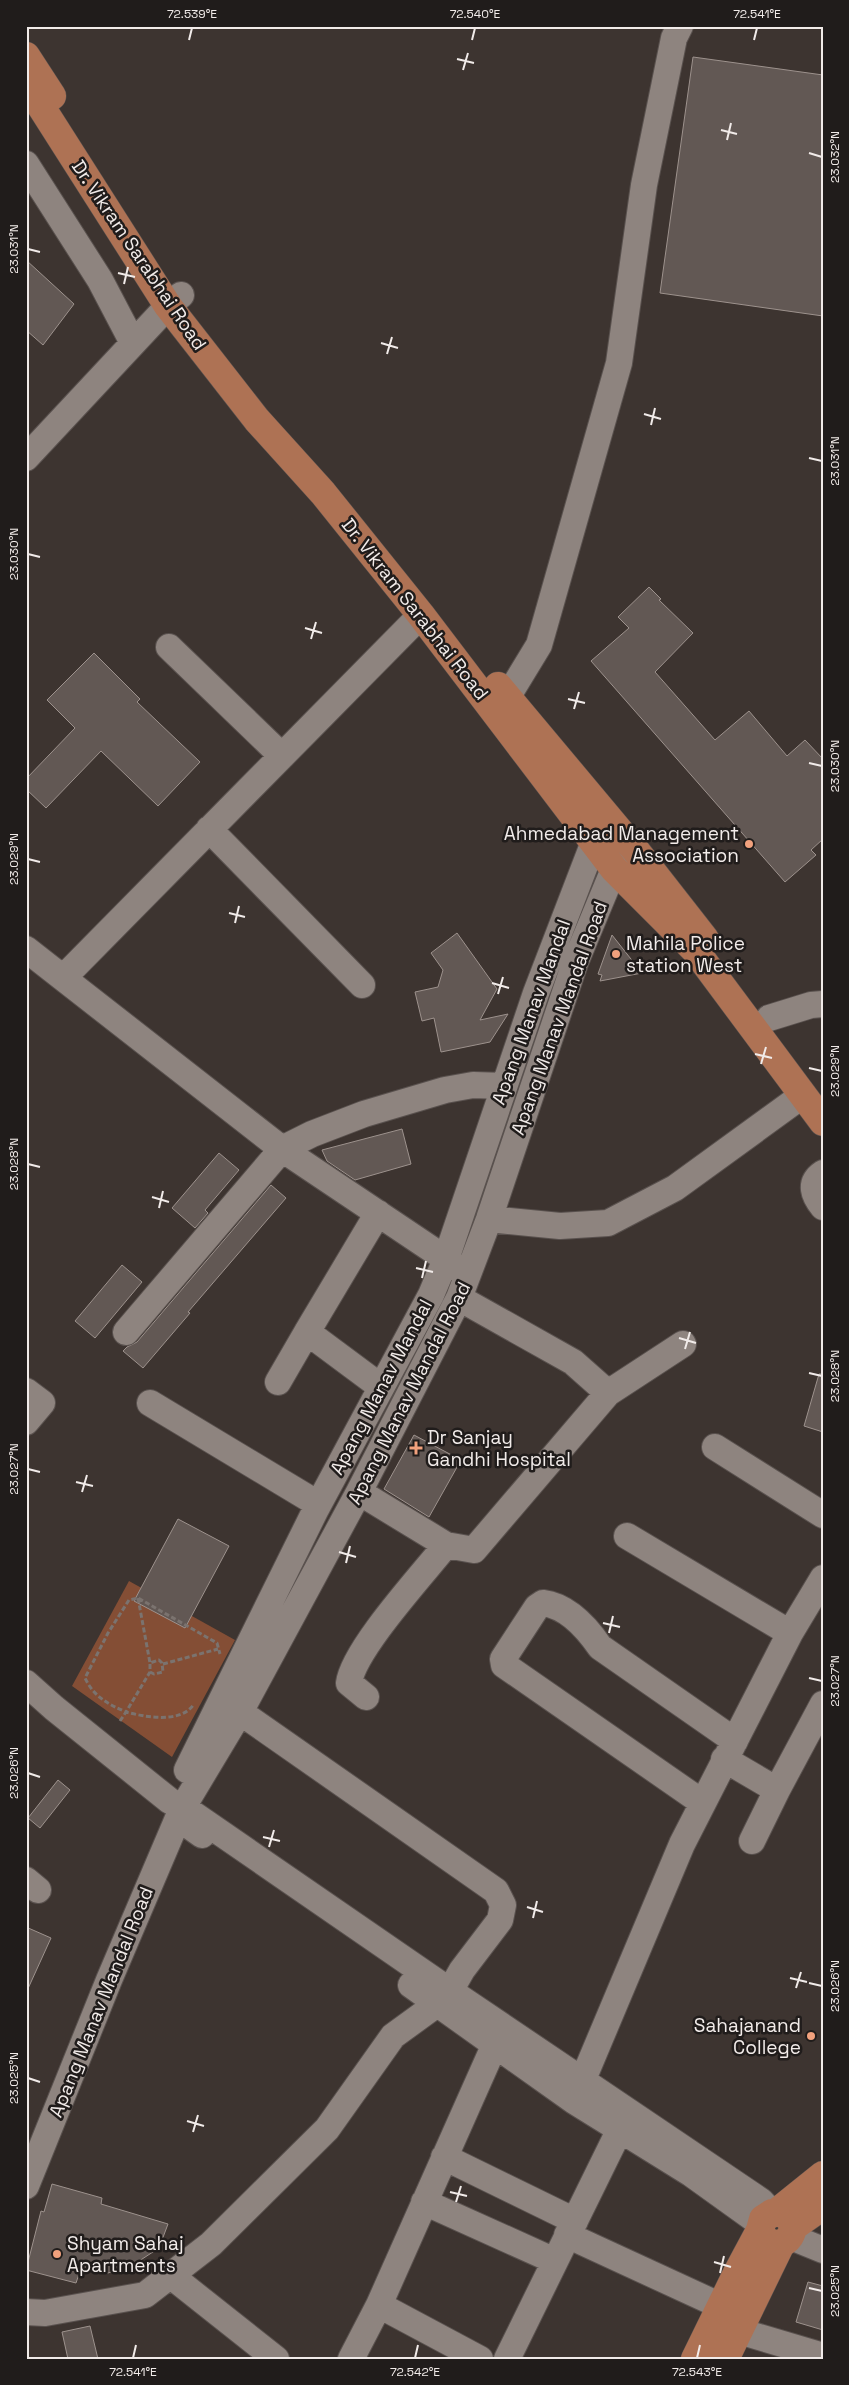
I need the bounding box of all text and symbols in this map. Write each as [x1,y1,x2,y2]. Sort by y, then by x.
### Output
text: 72.539°E [167,6,217,22]
text: 72.540°E [450,6,501,22]
text: 72.541°E [733,6,781,22]
text: 23.032°N [827,131,843,183]
street label: Dr. Vikram Sarabhai Road [66,155,212,355]
text: 23.031°N [6,224,22,274]
text: 23.031°N [827,436,843,486]
street label: Dr. Vikram Sarabhai Road [336,513,494,705]
text: 23.030°N [6,528,22,580]
text: 23.030°N [827,740,843,792]
place label: Ahmedabad Management Association [504,821,739,868]
text: 23.029°N [6,833,22,885]
marker: Ahmedabad Management Association [743,838,755,850]
street label: Apang Manav Mandal Road [505,898,613,1138]
street label: Apang Manav Mandal [486,916,576,1108]
place label: Mahila Police station West [626,931,745,978]
marker: Mahila Police station West [610,948,622,960]
text: 23.029°N [827,1045,843,1097]
text: 23.028°N [6,1138,22,1190]
street label: Apang Manav Mandal Road [342,1277,476,1509]
street label: Apang Manav Mandal [324,1295,438,1479]
text: 23.028°N [827,1350,843,1402]
place label: Dr Sanjay Gandhi Hospital [427,1425,571,1472]
marker: Dr Sanjay Gandhi Hospital [409,1441,423,1455]
text: 23.027°N [6,1443,22,1495]
text: 23.027°N [827,1655,843,1707]
text: 23.026°N [6,1747,22,1799]
street label: Apang Manav Mandal Road [43,1883,159,2121]
text: 23.026°N [827,1960,843,2012]
place label: Sahajanand College [694,2013,801,2060]
marker: Sahajanand College [805,2030,817,2042]
text: 23.025°N [6,2052,22,2104]
place label: Shyam Sahaj Apartments [67,2231,184,2278]
marker: Shyam Sahaj Apartments [51,2248,63,2260]
text: 23.025°N [827,2265,843,2317]
text: 72.541°E [109,2364,157,2380]
text: 72.542°E [390,2364,440,2380]
text: 72.543°E [672,2364,722,2380]

